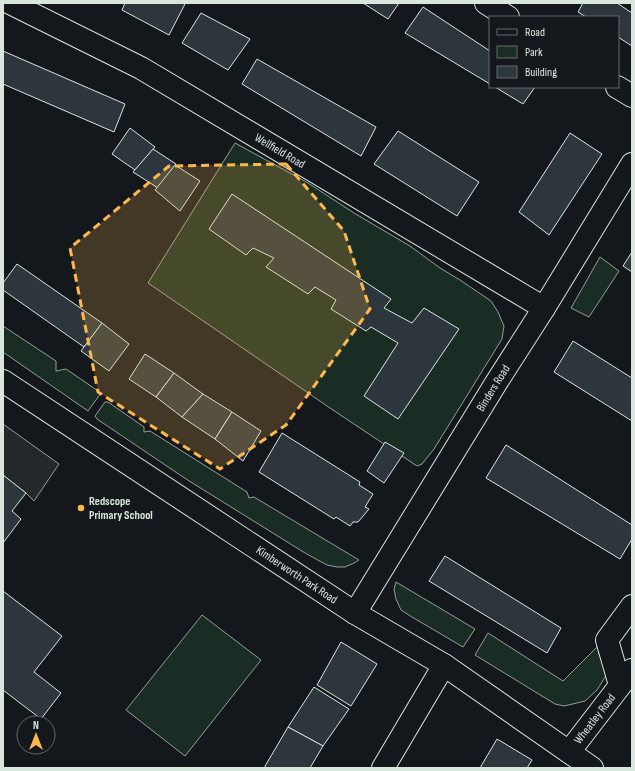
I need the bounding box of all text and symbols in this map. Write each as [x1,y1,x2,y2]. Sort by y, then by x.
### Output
legend [489,16,619,88]
text: Road [525,25,545,40]
text: Park [525,45,543,60]
text: Building [525,65,557,80]
street label: Wellfield Road [252,130,308,172]
street label: Binders Road [473,362,513,414]
place label: Redscope Primary School [89,494,153,523]
marker: Redscope Primary School [76,503,86,513]
street label: Kimberworth Park Road [253,542,340,607]
street label: Wheatley Road [570,690,619,747]
north arrow [16,715,56,755]
text: N [33,719,39,732]

